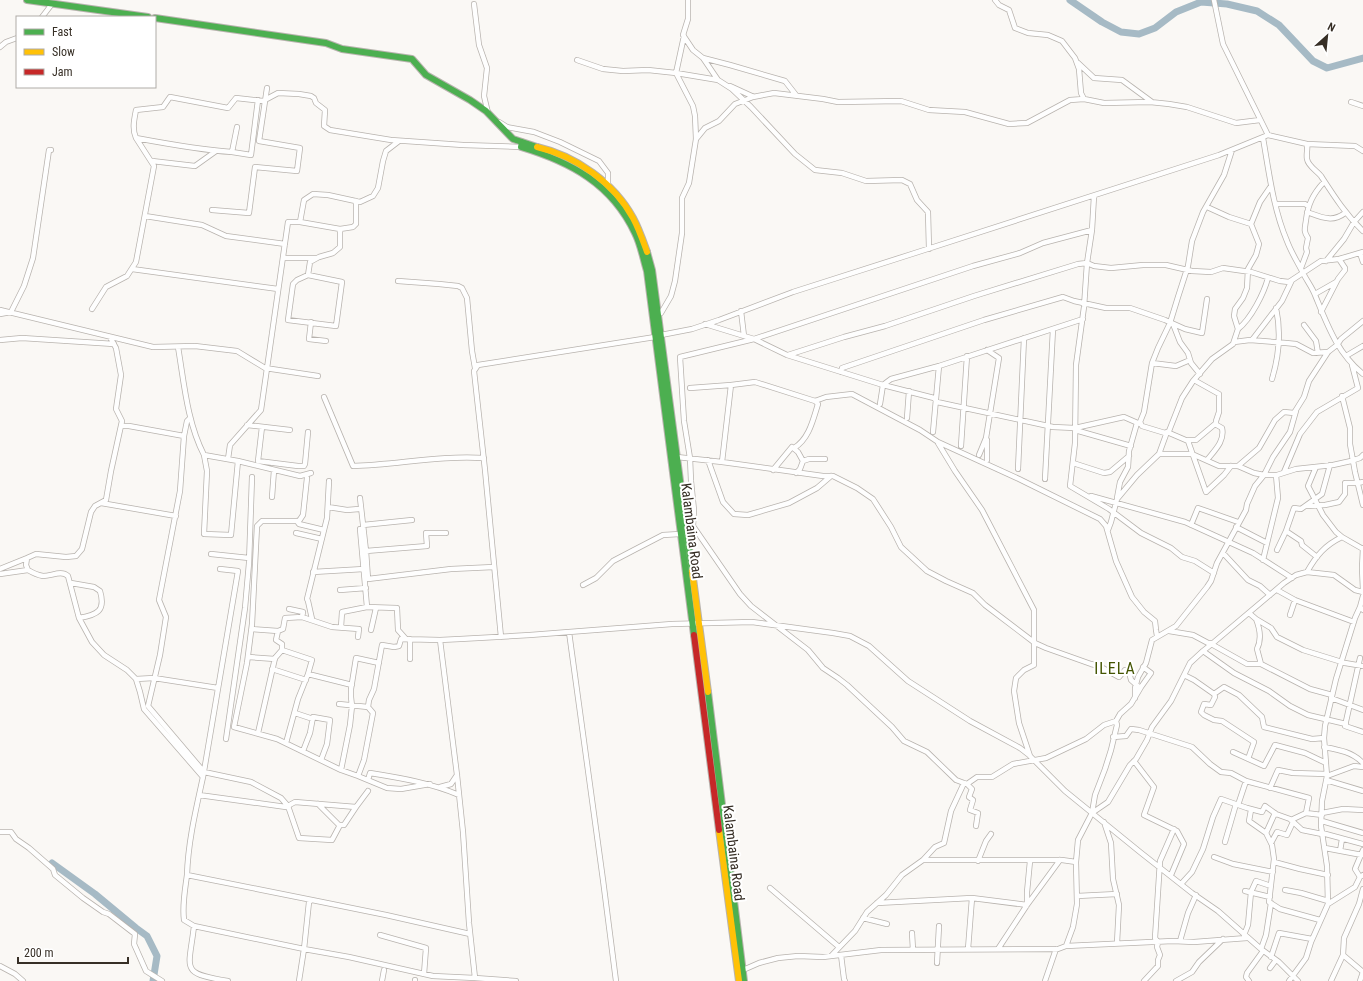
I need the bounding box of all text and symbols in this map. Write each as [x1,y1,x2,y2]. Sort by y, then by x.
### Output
legend [16,16,156,88]
north arrow [1307,16,1347,56]
text: N [1325,20,1337,35]
text: Fast [52,25,73,39]
text: Slow [52,45,75,59]
text: Jam [52,65,73,79]
street label: Kalambaina Road [678,482,706,580]
district label: ILELA [1094,659,1136,678]
street label: Kalambaina Road [720,804,748,902]
scale bar [18,939,128,965]
text: 200 m [24,946,54,960]

